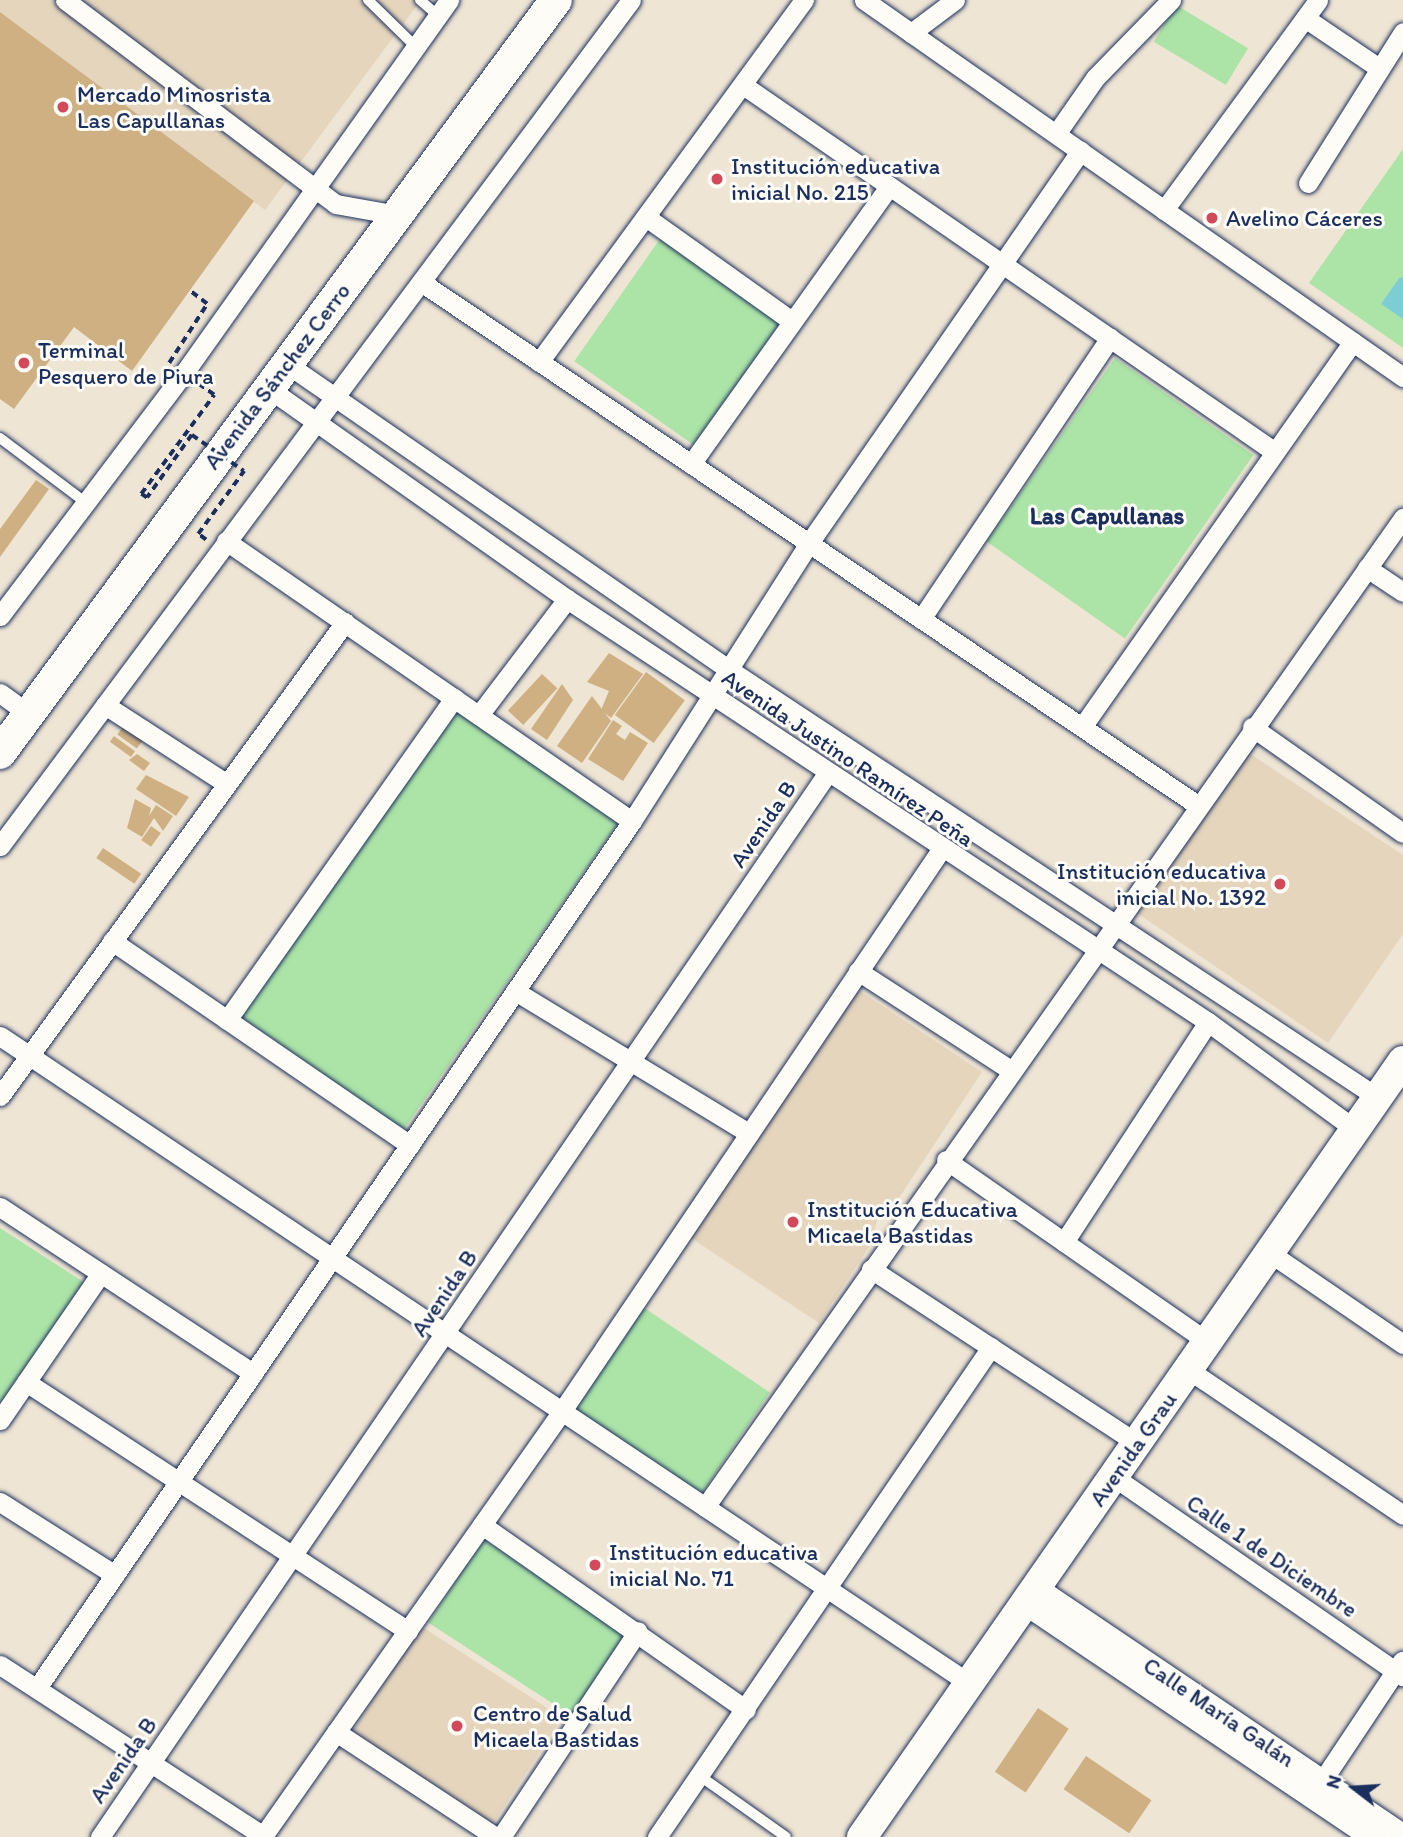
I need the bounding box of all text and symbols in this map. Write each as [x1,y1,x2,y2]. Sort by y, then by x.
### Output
place label: Mercado Minosrista Las Capullanas [77,80,271,134]
marker: Mercado Minosrista Las Capullanas [55,99,71,115]
place label: Institución educativa inicial No. 215 [731,152,940,206]
marker: Institución educativa inicial No. 215 [709,171,725,187]
place label: Avelino Cáceres [1226,204,1383,232]
marker: Avelino Cáceres [1204,210,1220,226]
street label: Avenida Sánchez Cerro [198,277,356,475]
place label: Terminal Pesquero de Piura [38,336,215,390]
marker: Terminal Pesquero de Piura [16,355,32,371]
district label: Las Capullanas [1028,502,1186,530]
street label: Avenida Justino Ramírez Peña [717,664,979,852]
street label: Avenida B [724,775,802,873]
place label: Institución educativa inicial No. 1392 [1057,857,1266,911]
marker: Institución educativa inicial No. 1392 [1272,876,1288,892]
place label: Institución Educativa Micaela Bastidas [807,1195,1018,1249]
marker: Institución Educativa Micaela Bastidas [785,1214,801,1230]
street label: Avenida B [405,1244,483,1342]
street label: Avenida Grau [1083,1386,1183,1512]
street label: Calle 1 de Diciembre [1181,1489,1363,1623]
place label: Institución educativa inicial No. 71 [609,1538,818,1592]
marker: Institución educativa inicial No. 71 [587,1557,603,1573]
street label: Calle María Galán [1138,1651,1300,1773]
place label: Centro de Salud Micaela Bastidas [473,1699,640,1753]
street label: Avenida B [83,1712,163,1808]
marker: Centro de Salud Micaela Bastidas [447,1716,467,1736]
north arrow [1319,1753,1389,1823]
text: N [1321,1772,1346,1791]

